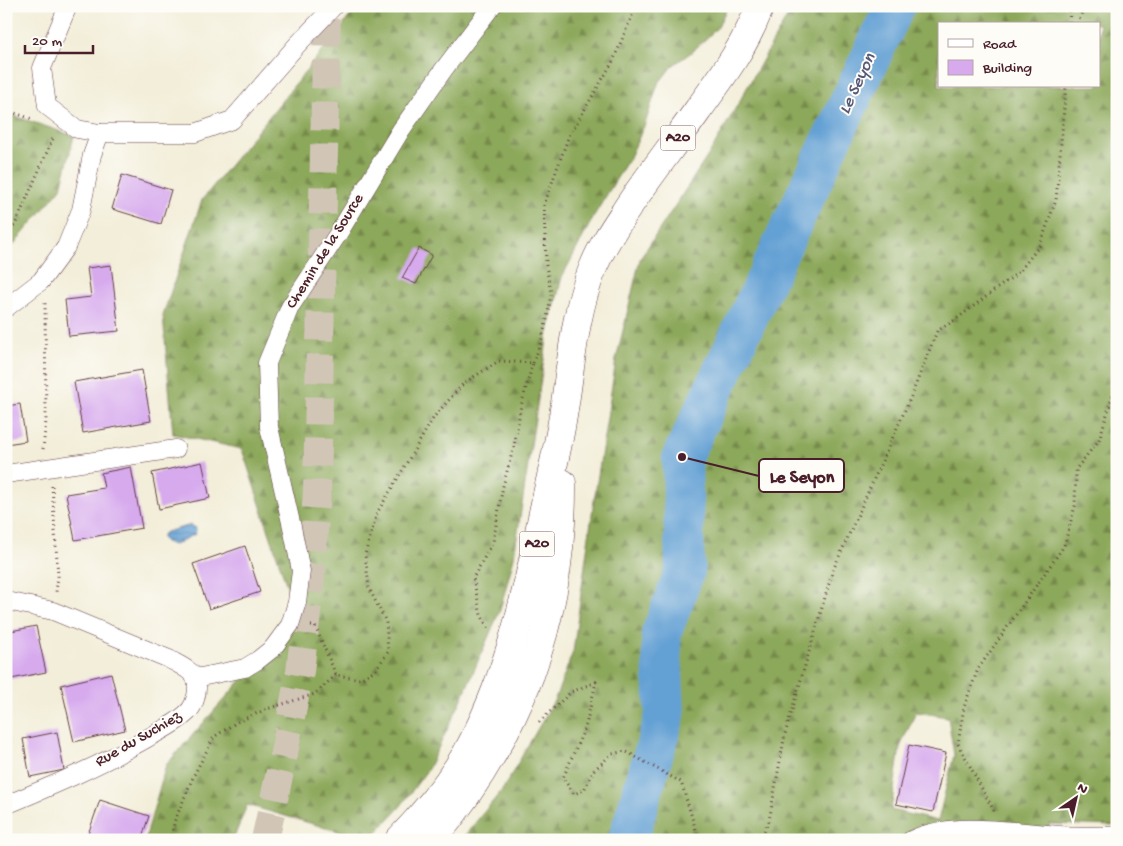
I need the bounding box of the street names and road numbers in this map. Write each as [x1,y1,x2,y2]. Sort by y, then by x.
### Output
road number: A20 [660,126,696,150]
street label: Chemin de la Source [283,190,369,313]
road number: A20 [520,532,554,556]
street label: Rue du Suchiez [93,707,186,772]

